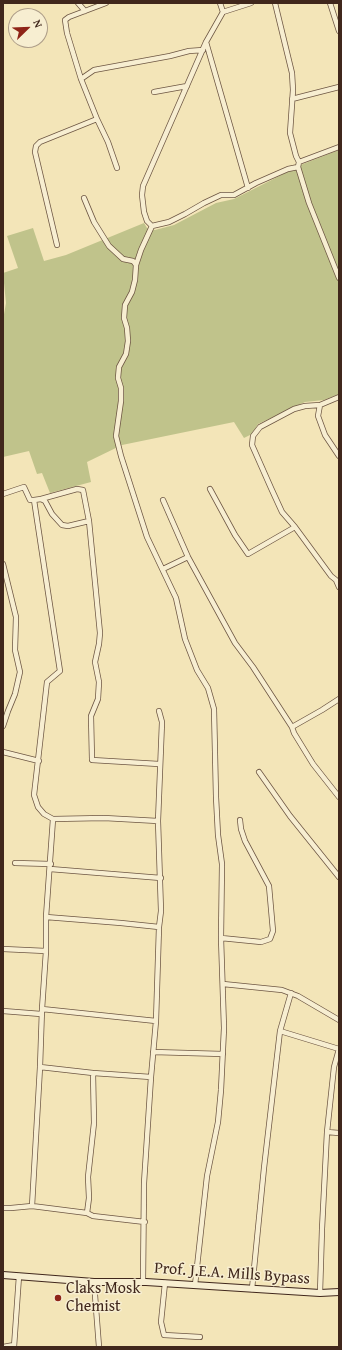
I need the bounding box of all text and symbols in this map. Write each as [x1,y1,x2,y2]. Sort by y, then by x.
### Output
north arrow [8,8,48,48]
text: N [29,17,47,30]
street label: Prof. J.E.A. Mills Bypass [153,1259,311,1289]
place label: Claks Mosk Chemist [66,1279,141,1317]
marker: Claks Mosk Chemist [53,1293,63,1303]

